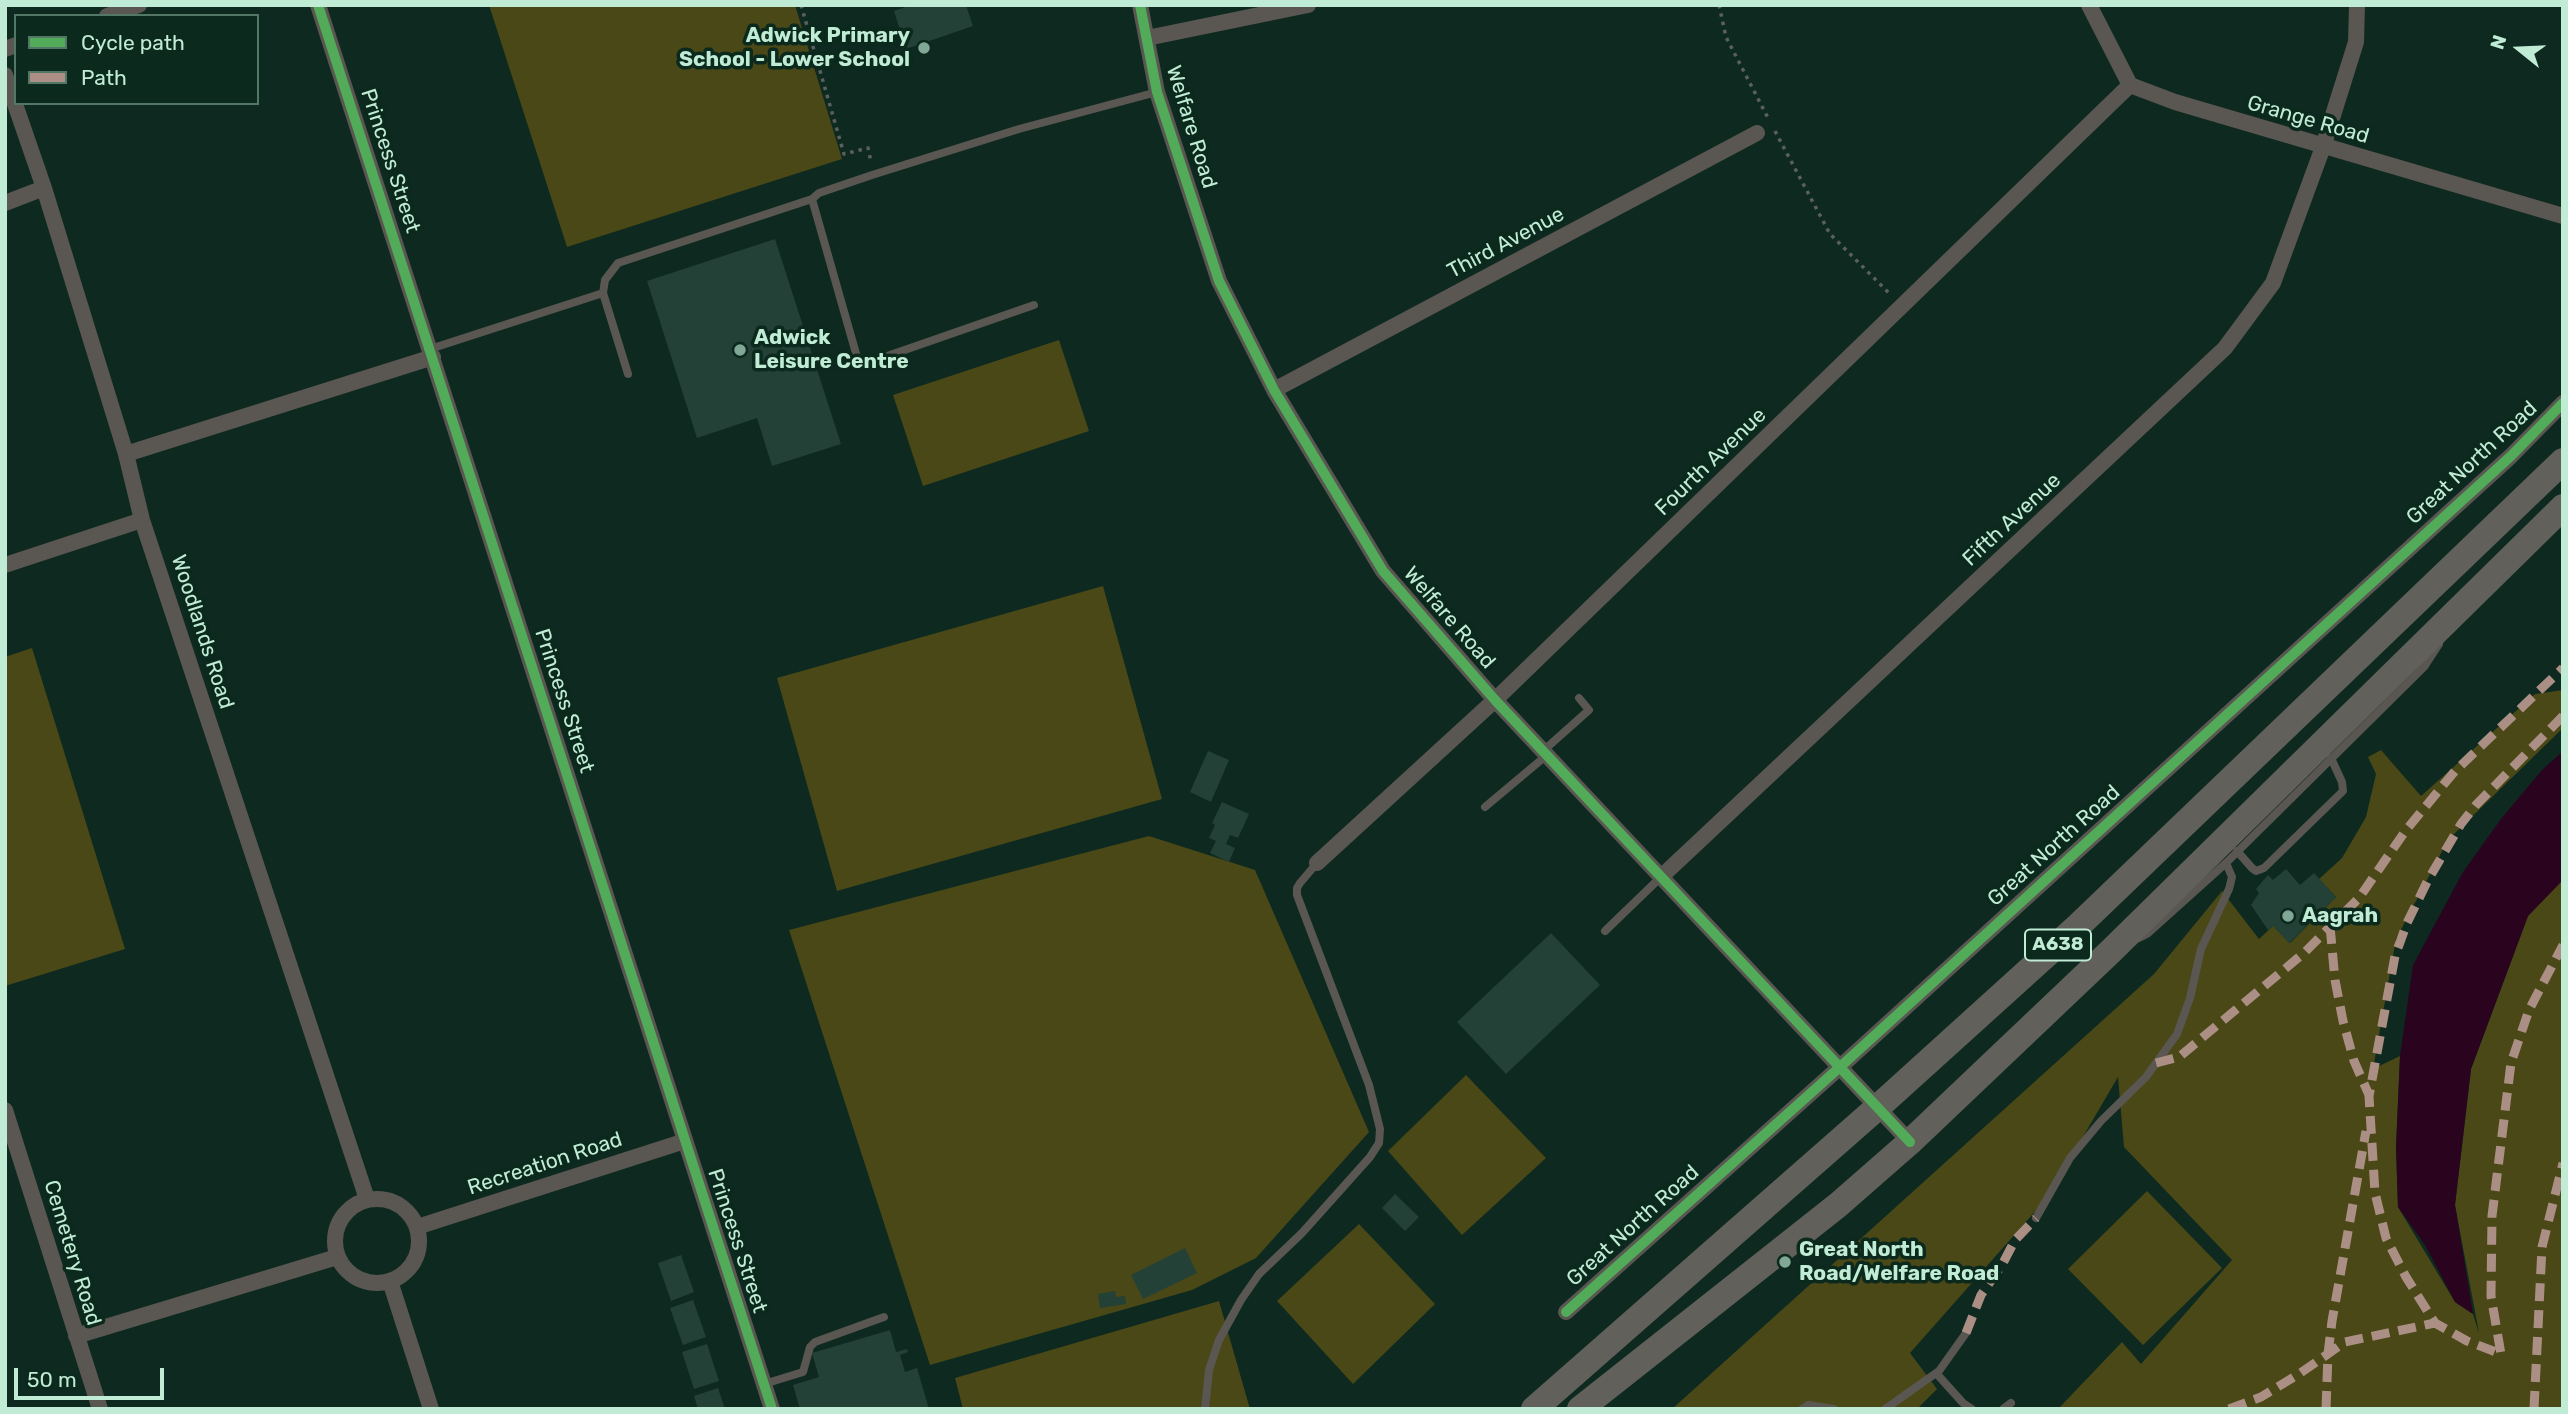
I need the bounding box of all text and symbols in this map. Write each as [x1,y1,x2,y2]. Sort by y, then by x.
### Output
legend [14,14,259,105]
north arrow [2484,14,2554,84]
place label: Adwick Primary School - Lower School [679,23,910,73]
text: Cycle path [81,30,185,55]
text: N [2486,32,2512,52]
marker: Adwick Primary School - Lower School [916,40,932,56]
street label: Welfare Road [1160,62,1222,192]
text: Path [81,65,127,90]
street label: Princess Street [355,86,425,236]
street label: Grange Road [2244,91,2372,149]
street label: Third Avenue [1443,202,1569,284]
place label: Adwick Leisure Centre [754,325,909,375]
marker: Adwick Leisure Centre [732,342,748,358]
street label: Great North Road [2402,396,2542,530]
street label: Fourth Avenue [1650,403,1772,521]
street label: Fifth Avenue [1958,468,2066,572]
street label: Woodlands Road [165,552,239,712]
street label: Welfare Road [1398,562,1500,674]
street label: Princess Street [529,626,599,776]
street label: Great North Road [1983,780,2125,912]
place label: Aagrah [2302,903,2378,929]
marker: Aagrah [2280,908,2296,924]
road number: A638 [2025,930,2091,960]
street label: Recreation Road [465,1127,625,1201]
street label: Great North Road [1562,1160,1704,1292]
street label: Princess Street [702,1166,772,1316]
street label: Cemetery Road [38,1177,106,1329]
place label: Great North Road/Welfare Road [1799,1237,1999,1287]
marker: Great North Road/Welfare Road [1777,1254,1793,1270]
scale bar [18,1354,168,1398]
text: 50 m [27,1367,77,1392]

